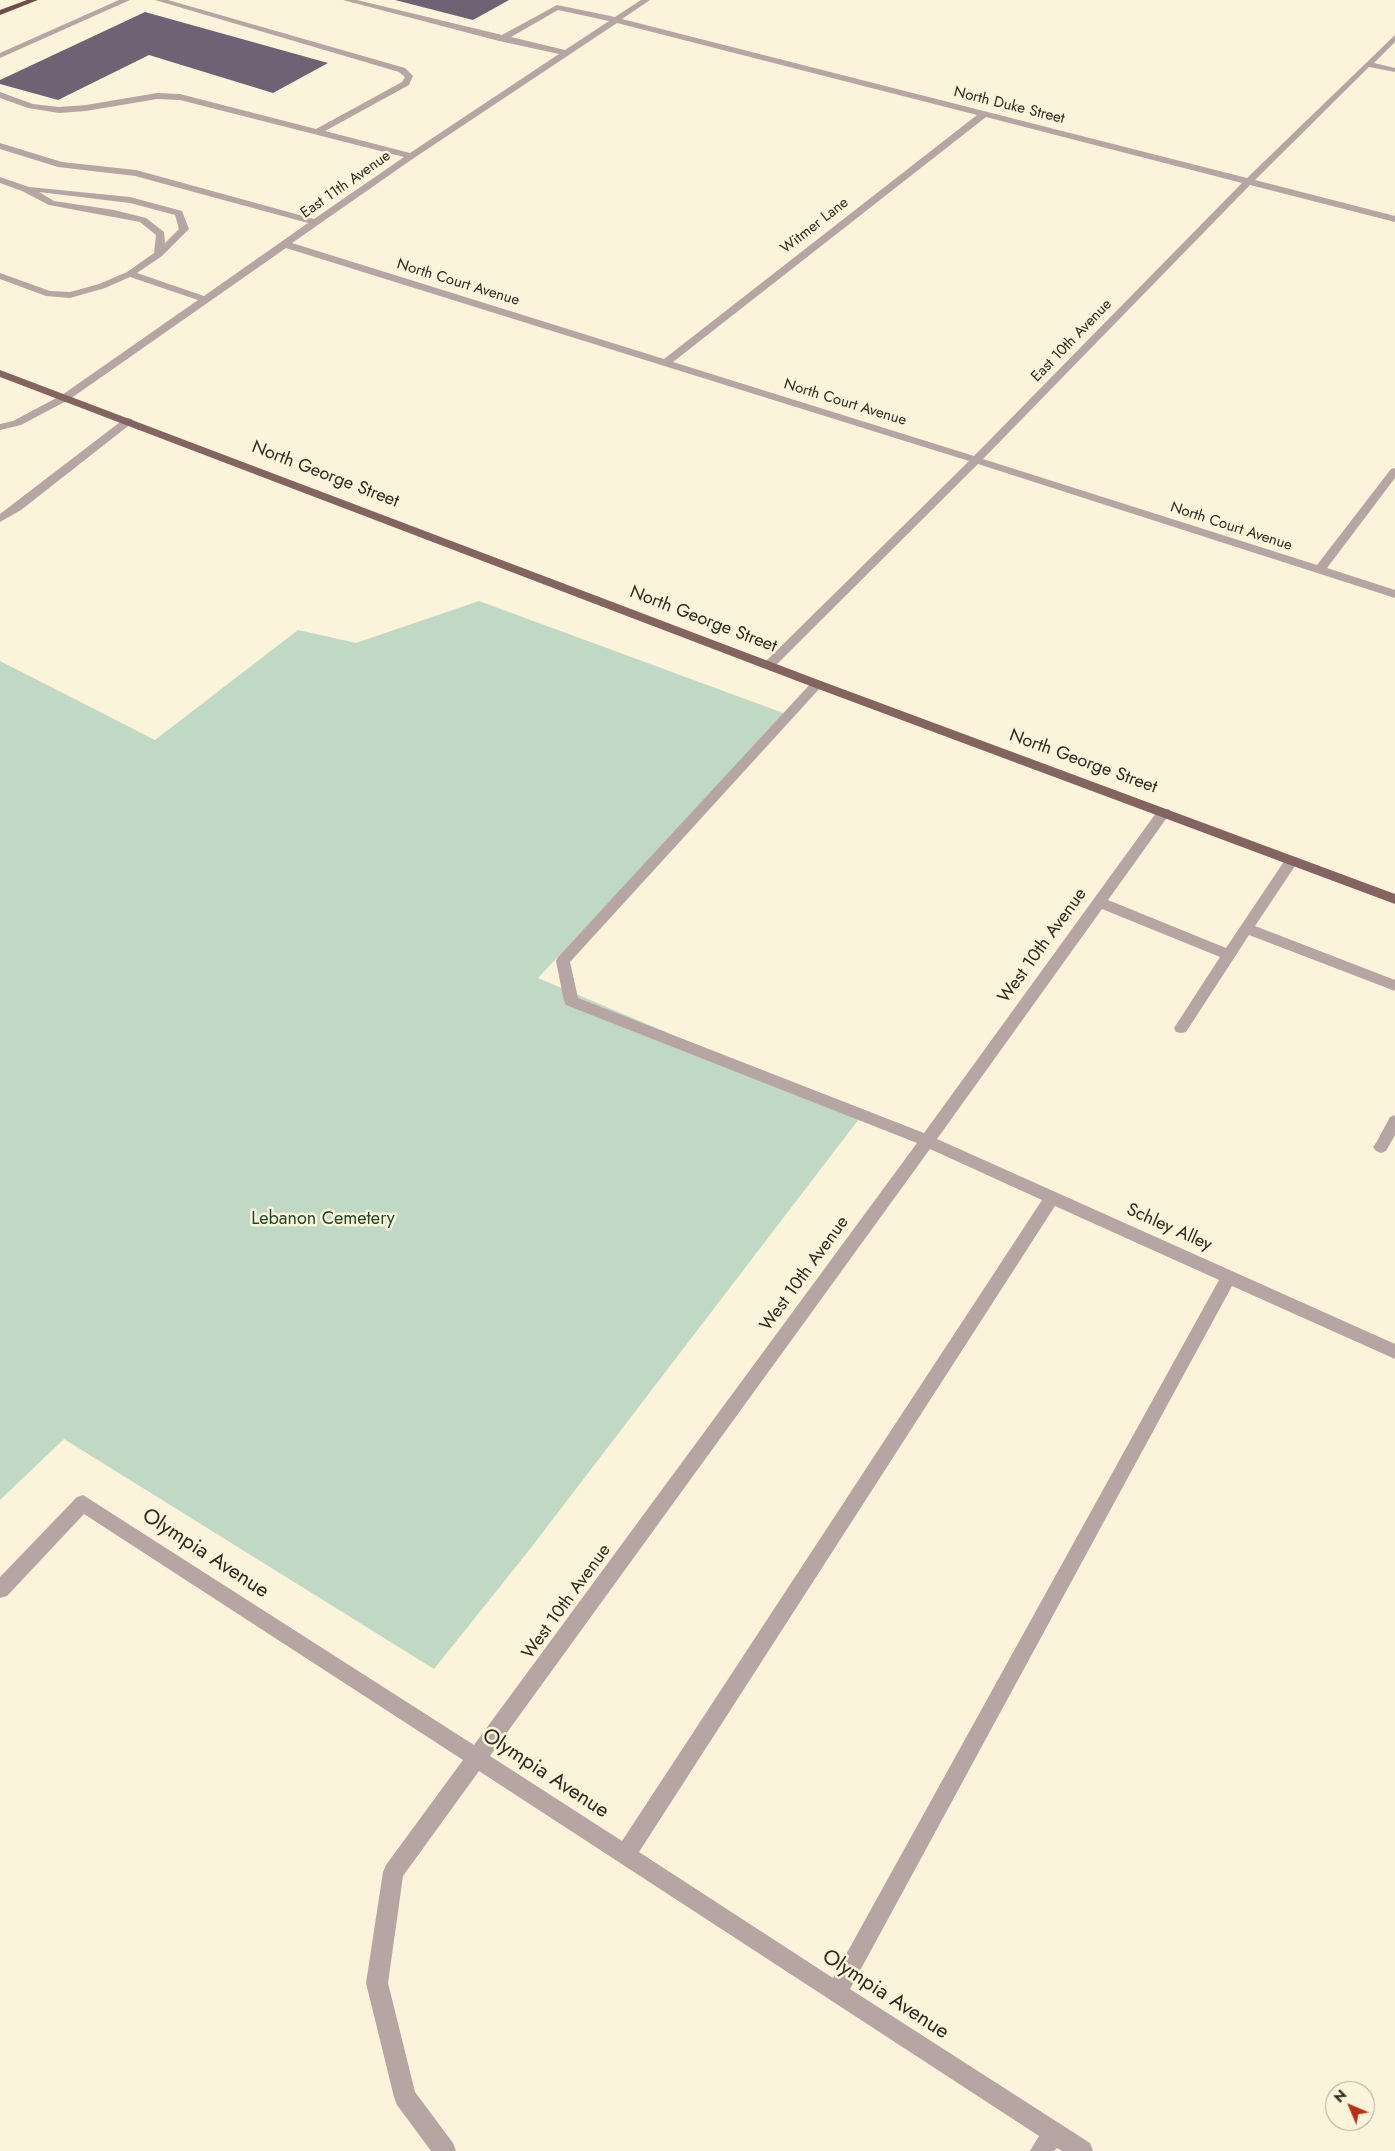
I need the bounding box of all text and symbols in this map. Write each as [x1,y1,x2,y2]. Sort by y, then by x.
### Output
street label: North Duke Street [952,84,1066,128]
street label: East 11th Avenue [298,147,394,223]
street label: Witmer Lane [778,194,852,258]
street label: North Court Avenue [395,256,521,310]
street label: East 10th Avenue [1028,296,1116,386]
street label: North Court Avenue [782,376,908,430]
street label: North George Street [248,437,402,513]
street label: North Court Avenue [1168,499,1294,555]
street label: North George Street [626,582,780,658]
street label: North George Street [1006,725,1160,799]
street label: West 10th Avenue [994,884,1092,1008]
street label: Schley Alley [1123,1200,1215,1256]
park label: Lebanon Cemetery [251,1209,395,1231]
street label: West 10th Avenue [756,1212,854,1336]
street label: Olympia Avenue [137,1504,273,1604]
street label: West 10th Avenue [518,1540,616,1664]
street label: Olympia Avenue [477,1724,613,1824]
street label: Olympia Avenue [817,1945,953,2045]
north arrow [1325,2081,1375,2131]
text: N [1329,2085,1351,2107]

